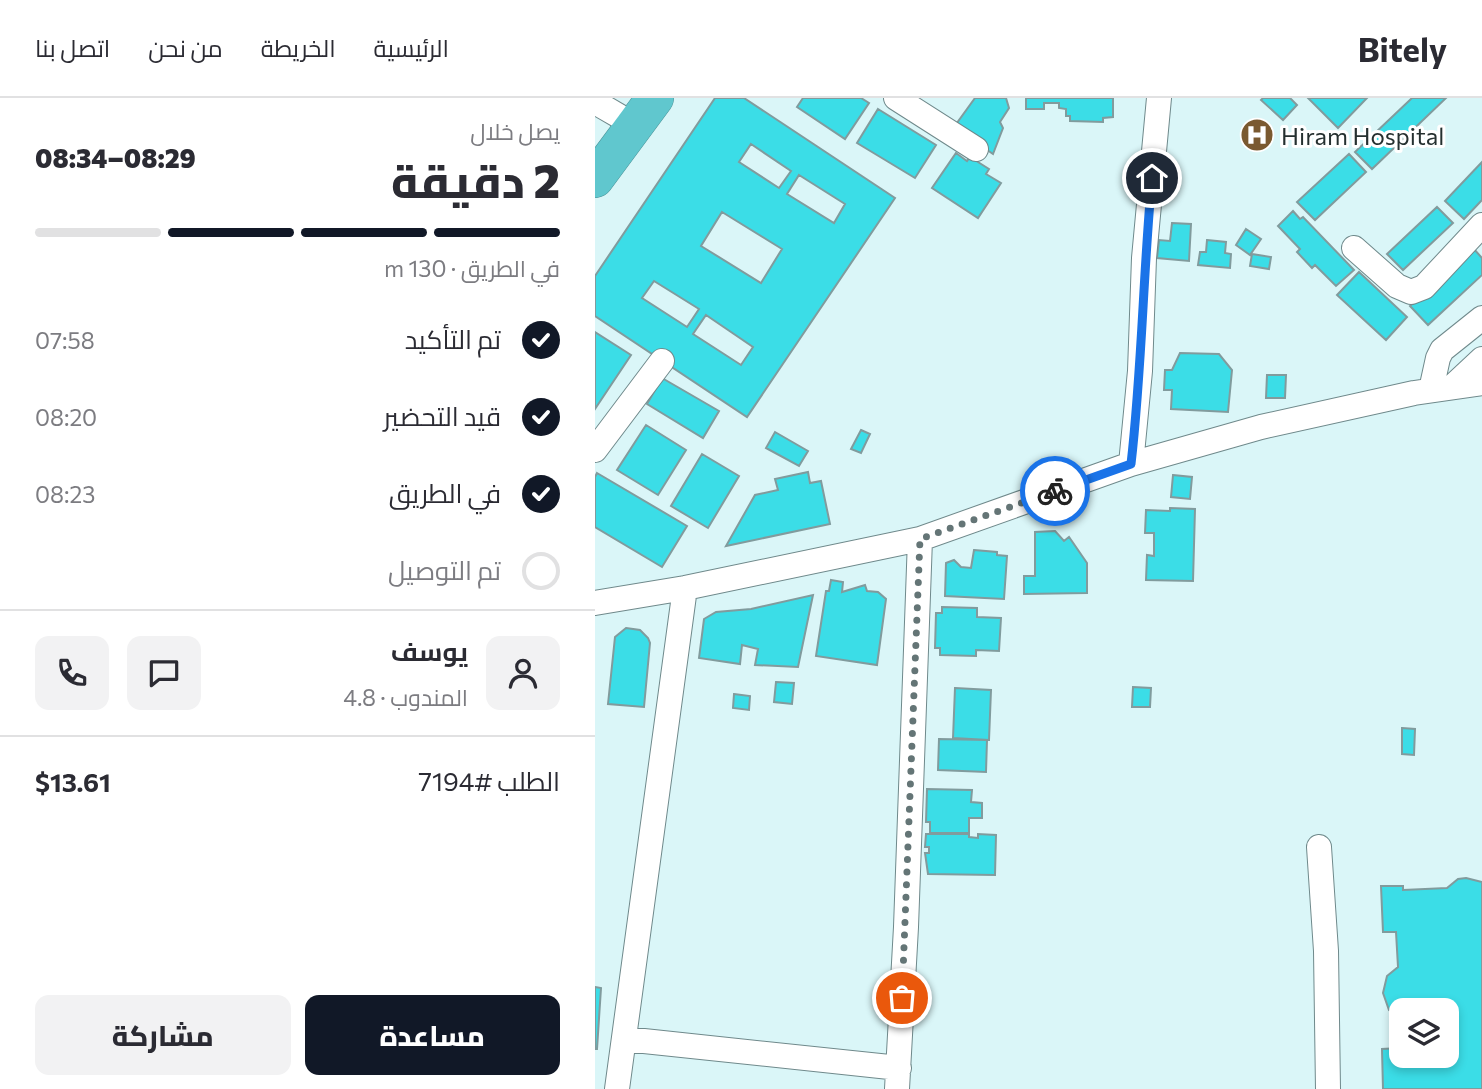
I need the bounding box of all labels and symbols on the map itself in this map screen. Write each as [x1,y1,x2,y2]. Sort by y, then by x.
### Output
hospital icon: Hiram Hospital [1238,116,1276,154]
place label: Hiram Hospital [1281,121,1444,150]
pin [1122,148,1182,208]
courier [1020,456,1090,526]
pin [872,968,932,1028]

